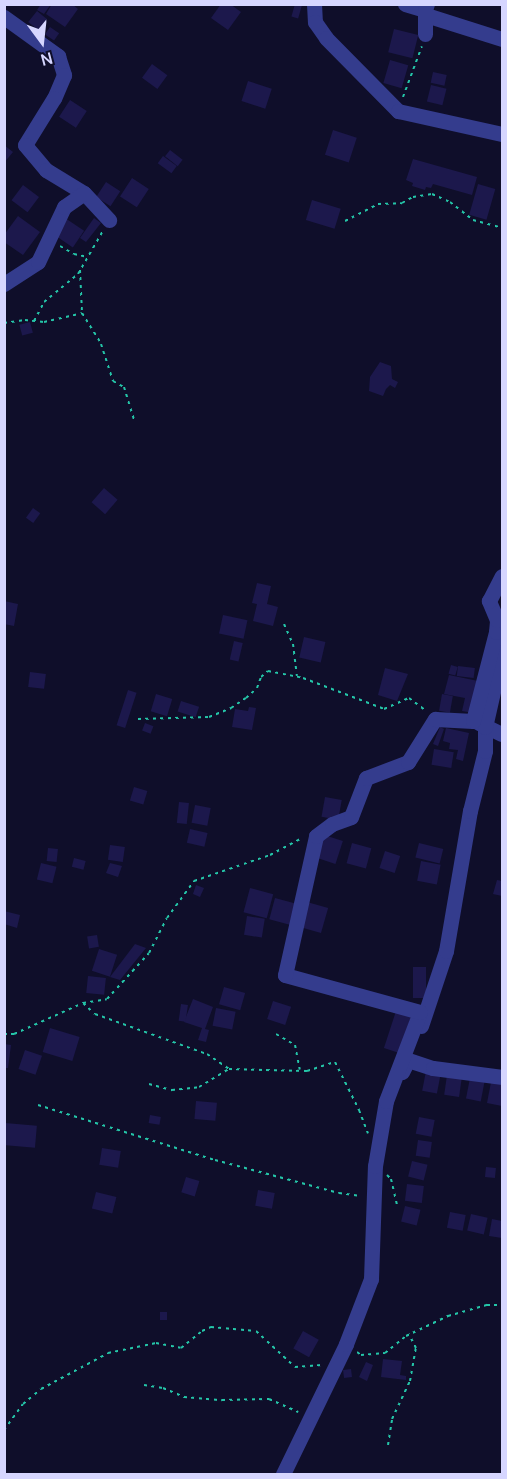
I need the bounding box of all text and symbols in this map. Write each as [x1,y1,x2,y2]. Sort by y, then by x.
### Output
north arrow [12,12,72,72]
text: N [38,47,55,72]

